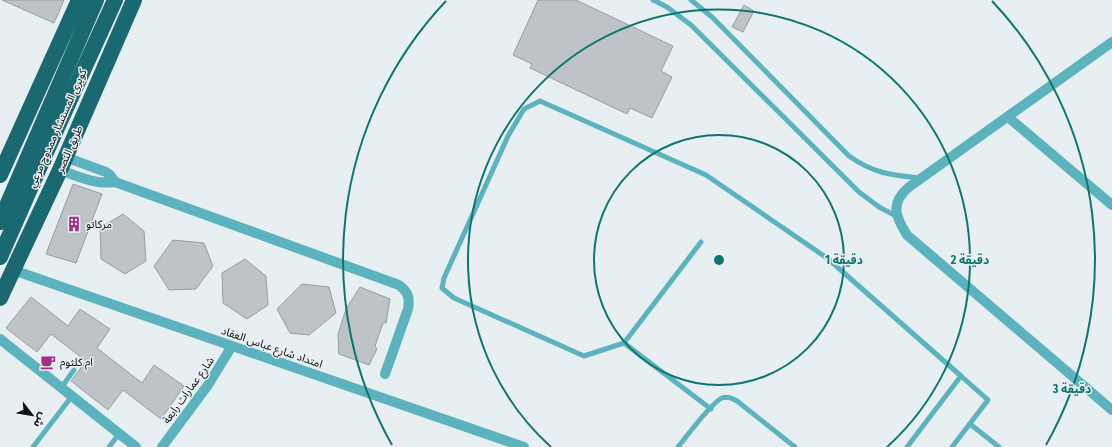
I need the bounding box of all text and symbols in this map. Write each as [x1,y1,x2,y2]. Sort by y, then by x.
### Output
street label: كوبرى المستشار ممدوح مرعي [25,66,92,191]
street label: طريق النصر [53,124,86,176]
building icon: مركاتو [65,215,83,233]
place label: مركاتو [86,218,112,231]
centre of rings [712,253,726,267]
text: 1 دقيقة [825,253,863,267]
text: 2 دقيقة [950,253,989,267]
street label: امتداد شارع عباس العقاد [219,324,324,372]
cafe icon: ام كلثوم [39,353,57,371]
street label: شارع عمارات رابعة [160,354,218,427]
place label: ام كلثوم [60,356,93,370]
text: 3 دقيقة [1052,382,1091,396]
north arrow [12,395,52,435]
text: ش [31,410,50,430]

